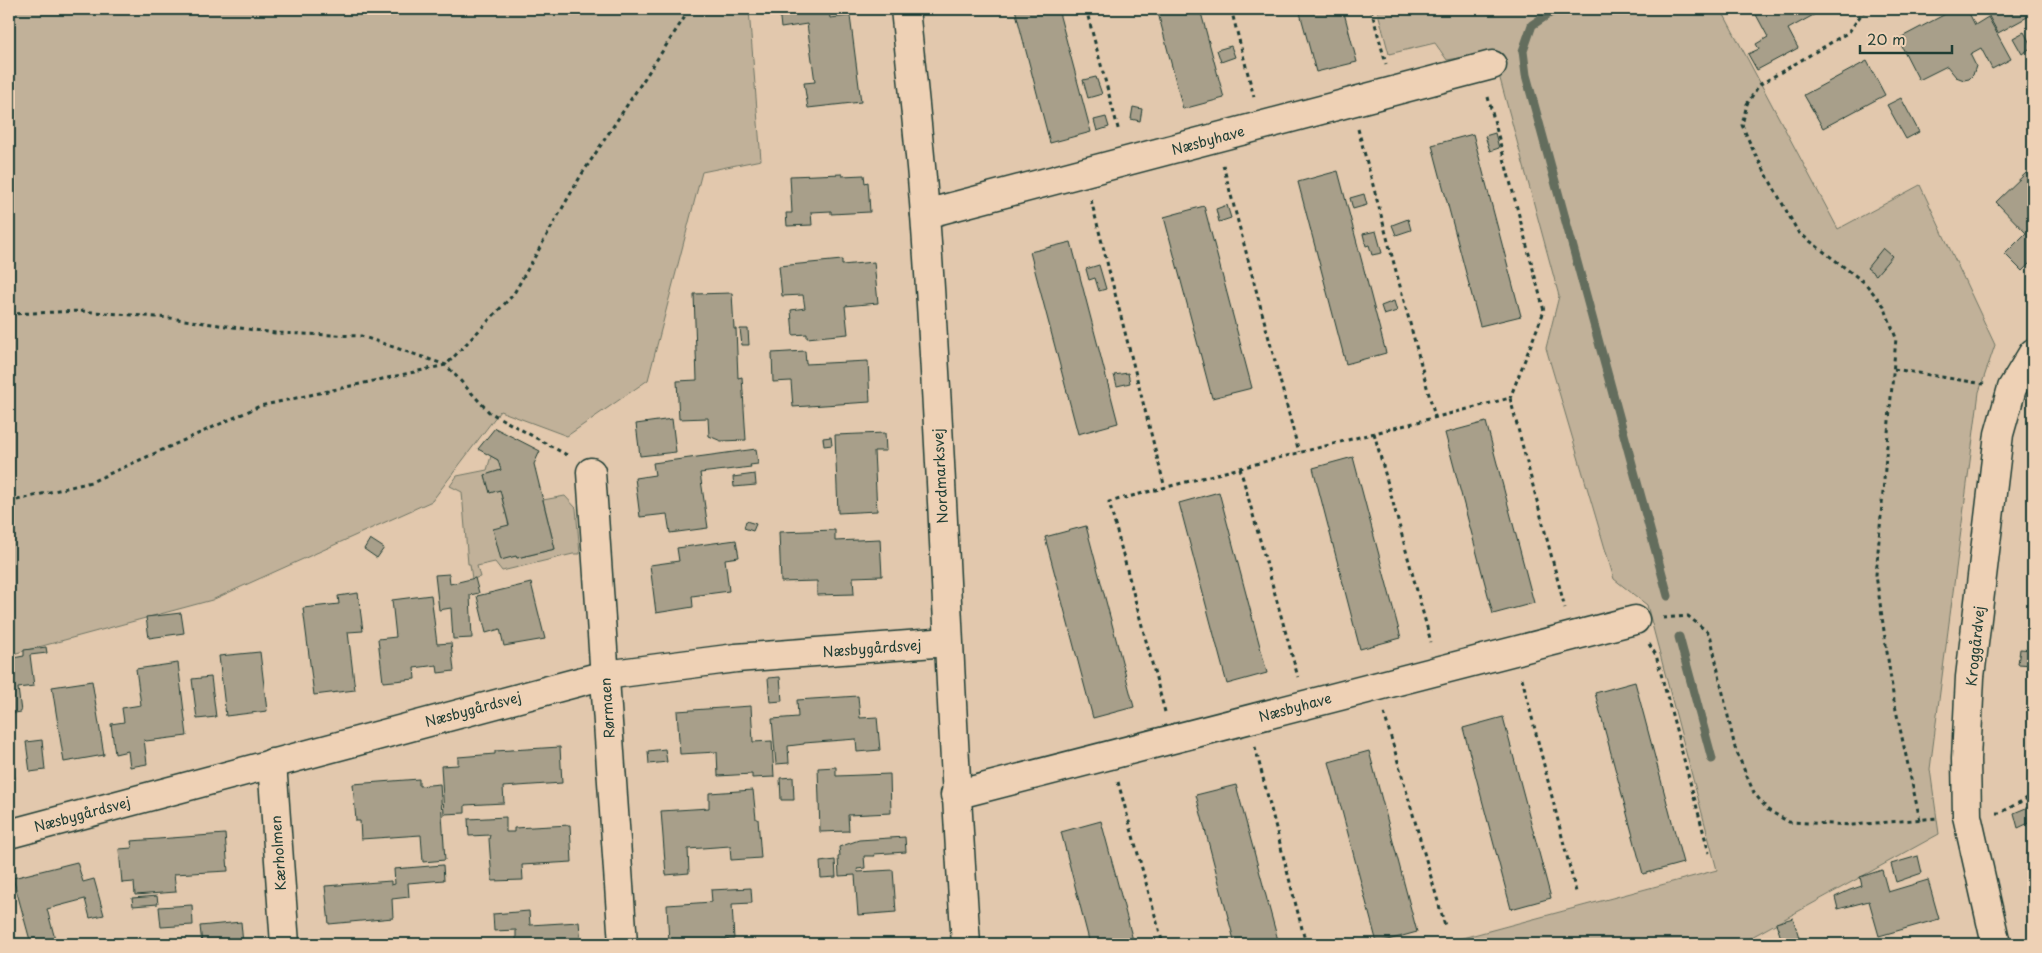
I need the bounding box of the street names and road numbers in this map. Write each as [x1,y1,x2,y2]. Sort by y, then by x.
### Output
street label: Næsbyhave [1169,120,1247,160]
street label: Nordmarksvej [927,428,953,524]
street label: Kroggårdvej [1960,605,1990,687]
street label: Næsbygårdsvej [822,634,922,662]
street label: Rørmaen [594,677,620,739]
street label: Næsbygårdsvej [422,686,524,732]
street label: Næsbyhave [1256,687,1334,727]
street label: Næsbygårdsvej [31,791,133,837]
street label: Kærholmen [265,815,291,891]

